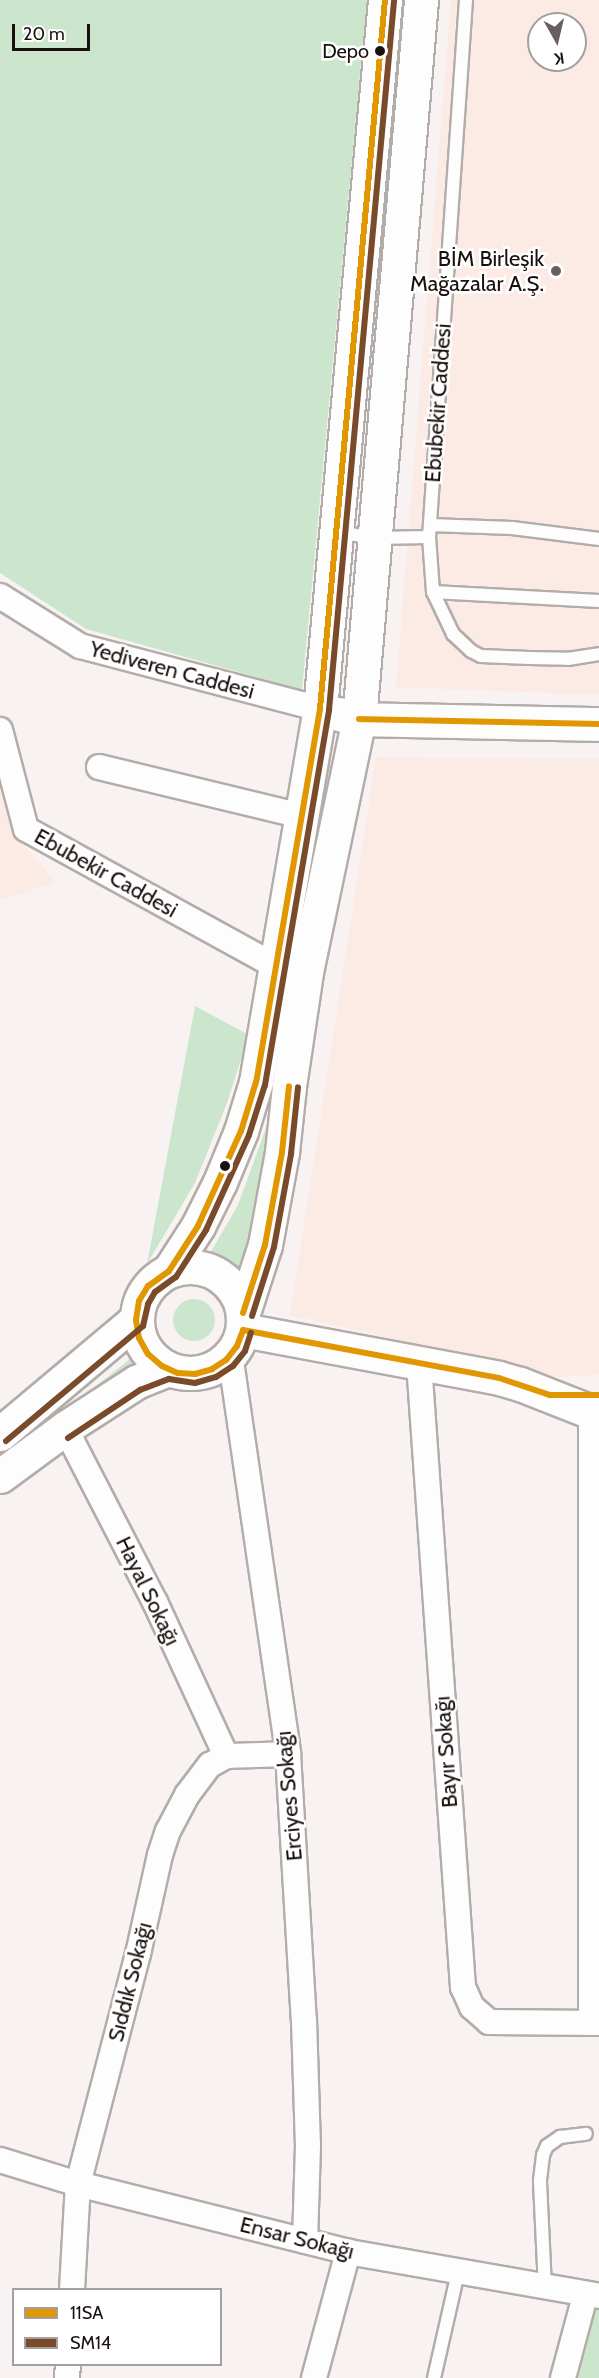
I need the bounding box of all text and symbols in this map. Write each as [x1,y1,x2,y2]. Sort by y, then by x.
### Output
scale bar [15,12,93,50]
north arrow [527,12,587,72]
text: 20 m [23,23,65,45]
place label: Depo [322,39,369,63]
marker: Depo [374,45,386,57]
text: K [553,48,566,68]
place label: BİM Birleşik Mağazalar A.Ş. [410,245,544,296]
marker: BİM Birleşik Mağazalar A.Ş. [549,264,563,278]
street label: Ebubekir Caddesi [419,323,457,483]
street label: Yediveren Caddesi [87,635,257,705]
street label: Ebubekir Caddesi [30,823,182,923]
unlabelled marker [219,1160,231,1172]
street label: Hayal Sokağı [110,1532,186,1650]
street label: Bayır Sokağı [429,1695,463,1809]
street label: Erciyes Sokağı [270,1730,308,1862]
street label: Sıddık Sokağı [102,1920,158,2044]
street label: Ensar Sokağı [237,2211,357,2265]
legend [12,2288,222,2366]
text: 11SA [70,2302,103,2324]
text: SM14 [70,2332,111,2354]

